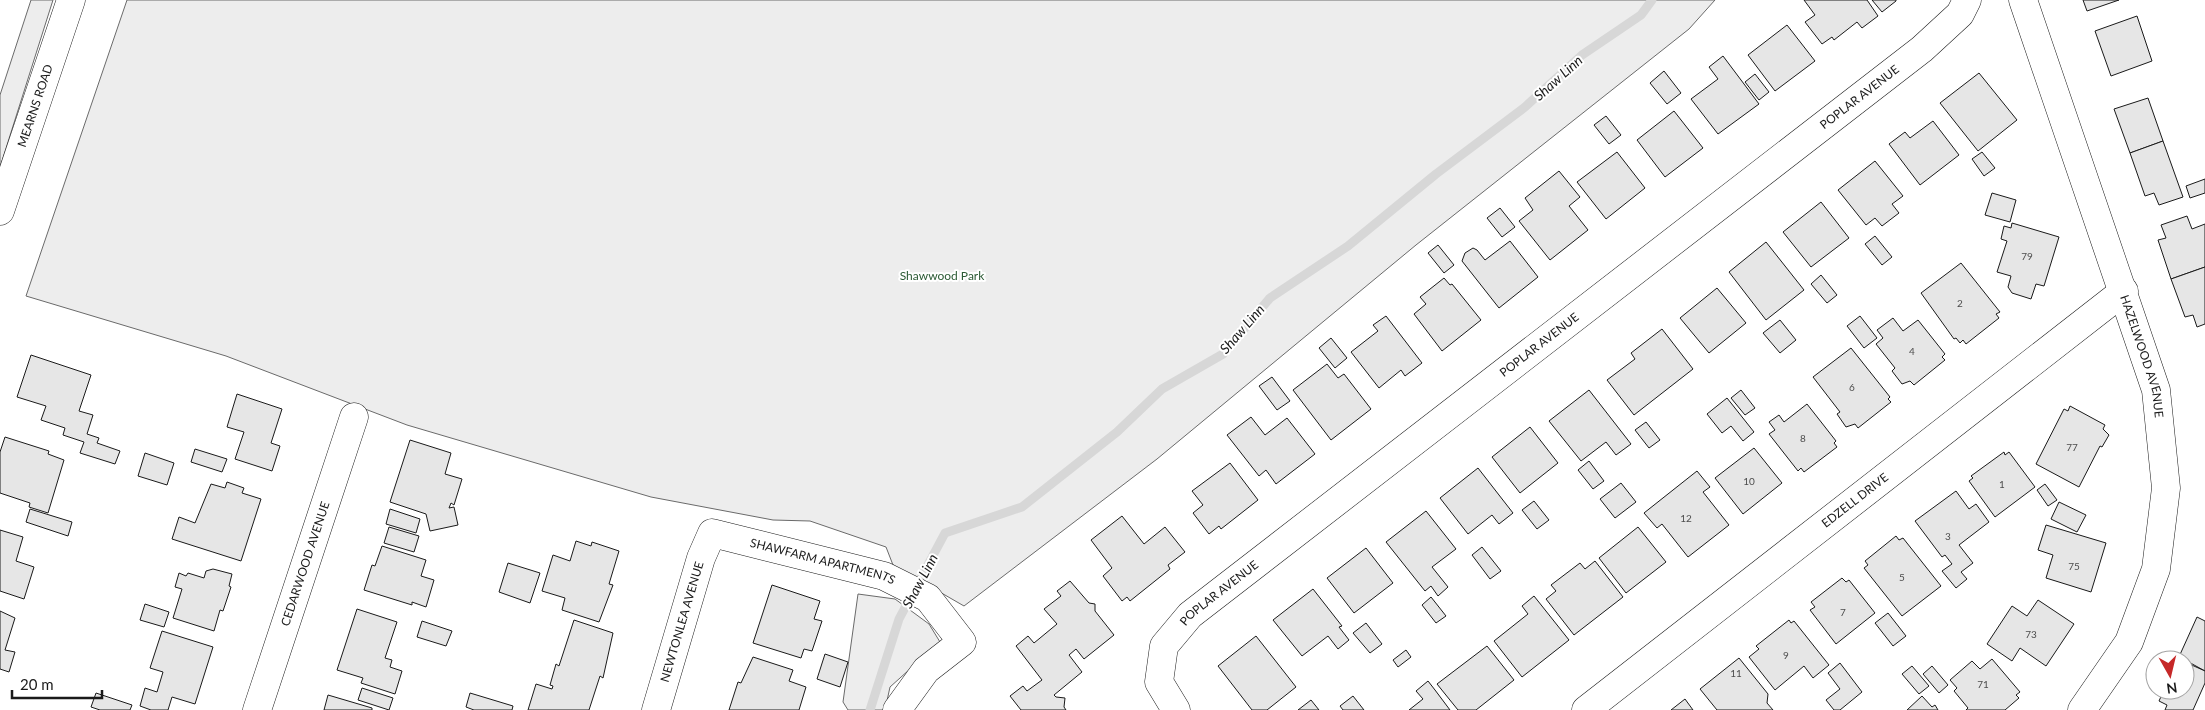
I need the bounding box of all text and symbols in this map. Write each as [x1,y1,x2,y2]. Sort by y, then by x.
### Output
water label: Shaw Linn [1530,51,1585,104]
street label: MEARNS ROAD [14,62,56,149]
street label: POPLAR AVENUE [1817,62,1902,132]
house number: 79 [2021,250,2033,262]
park label: Shawwood Park [900,268,985,283]
street label: HAZELWOOD AVENUE [2117,293,2167,418]
house number: 2 [1957,297,1963,309]
water label: Shaw Linn [1216,301,1268,357]
street label: POPLAR AVENUE [1496,309,1582,380]
house number: 4 [1909,345,1915,357]
house number: 6 [1849,381,1855,393]
house number: 8 [1800,432,1806,444]
house number: 77 [2066,441,2078,453]
street label: EDZELL DRIVE [1818,469,1891,531]
house number: 10 [1743,475,1755,487]
house number: 1 [1999,478,2005,490]
street label: CEDARWOOD AVENUE [277,499,333,628]
house number: 12 [1680,512,1692,524]
house number: 3 [1945,530,1951,542]
street label: SHAWFARM APARTMENTS [749,535,898,587]
water label: Shaw Linn [898,551,941,611]
street label: POPLAR AVENUE [1176,557,1261,628]
street label: NEWTONLEA AVENUE [657,560,707,684]
house number: 75 [2068,560,2080,572]
house number: 5 [1899,571,1905,583]
house number: 7 [1840,606,1846,618]
house number: 73 [2025,628,2037,640]
house number: 9 [1783,649,1789,661]
north arrow [2145,650,2195,700]
house number: 11 [1730,667,1742,679]
scale bar [12,668,102,700]
text: 20 m [20,675,54,693]
house number: 71 [1977,678,1989,690]
text: N [2165,679,2178,698]

